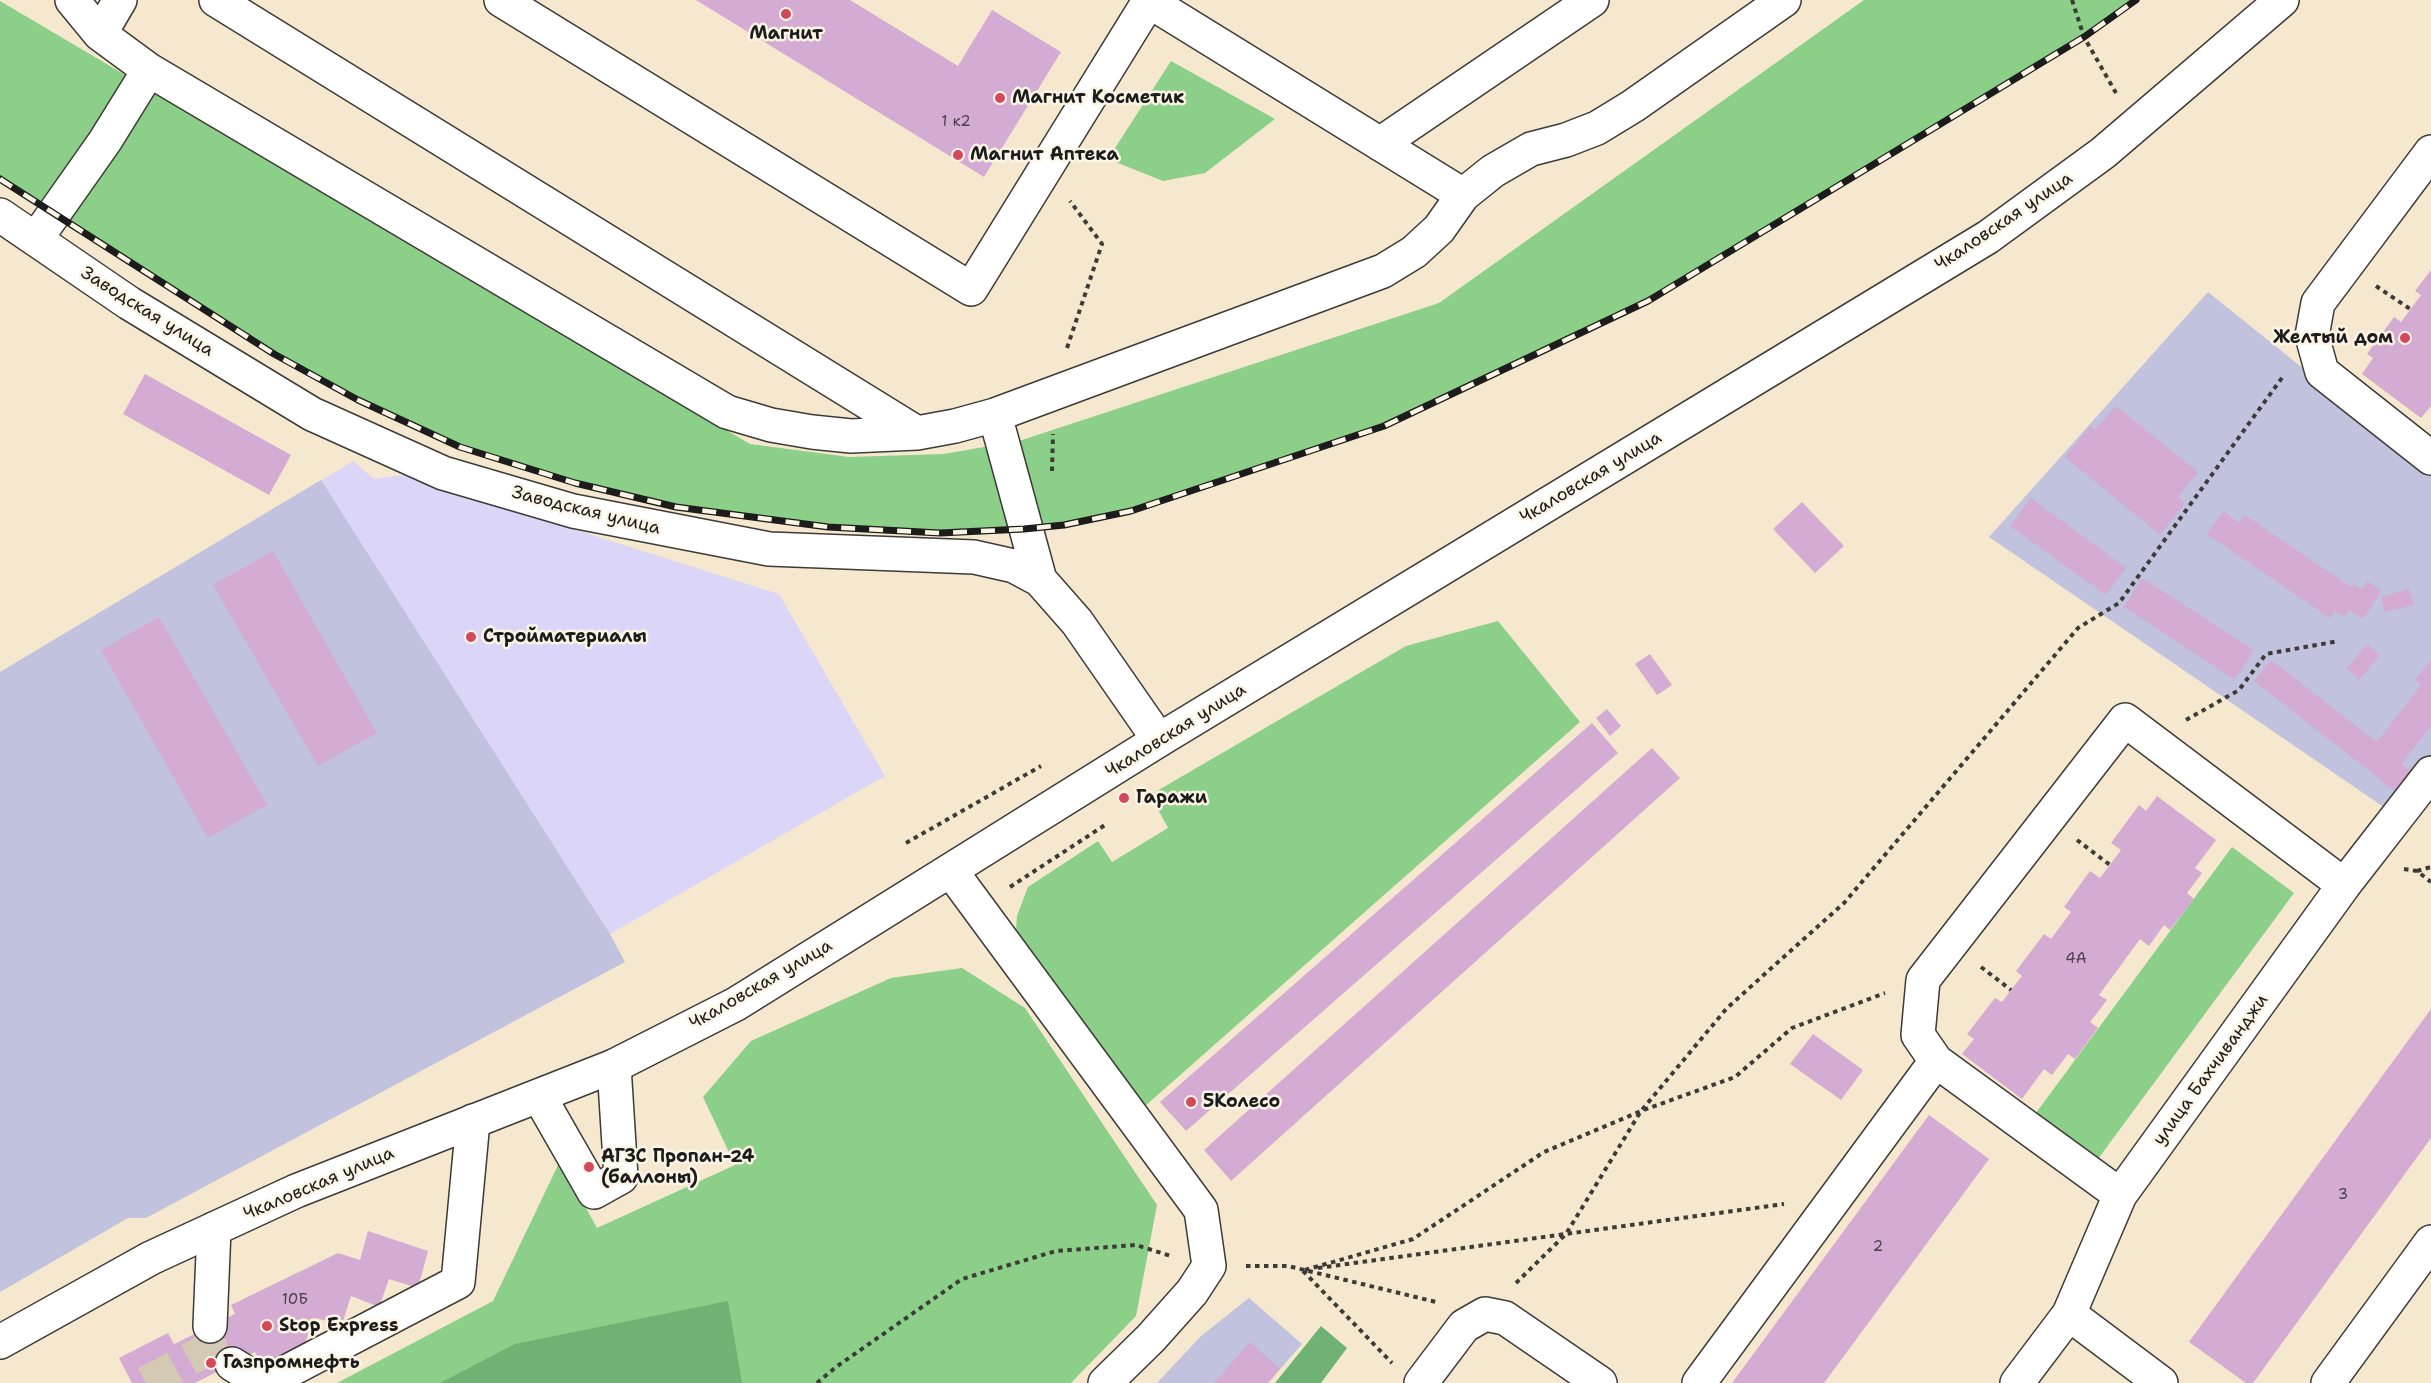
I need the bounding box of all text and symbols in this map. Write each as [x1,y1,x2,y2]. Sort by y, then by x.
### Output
marker: Магнит [779,7,793,21]
place label: Магнит [749,23,823,45]
place label: Магнит Косметик [1012,87,1184,109]
marker: Магнит Косметик [993,91,1007,105]
house number: 1 к2 [941,113,971,131]
place label: Магнит Аптека [970,144,1119,166]
marker: Магнит Аптека [951,148,965,162]
street label: Чкаловская улица [1931,168,2077,276]
street label: Заводская улица [77,262,217,362]
place label: Желтый дом [2273,327,2393,349]
marker: Желтый дом [2398,331,2412,345]
street label: Чкаловская улица [1516,427,1666,529]
street label: Заводская улица [509,482,663,540]
place label: Стройматериалы [483,626,647,648]
marker: Стройматериалы [464,630,478,644]
street label: Чкаловская улица [1102,679,1250,783]
place label: Гаражи [1136,787,1207,809]
marker: Гаражи [1117,791,1131,805]
street label: Чкаловская улица [686,935,836,1035]
house number: 4А [2065,950,2087,968]
street label: улица Бахчиванджи [2149,990,2273,1150]
place label: 5Колесо [1203,1091,1280,1113]
marker: 5Колесо [1184,1095,1198,1109]
street label: Чкаловская улица [241,1143,397,1225]
place label: АГЗС Пропан-24 (баллоны) [601,1146,754,1188]
marker: АГЗС Пропан-24 (баллоны) [582,1160,596,1174]
house number: 3 [2338,1186,2348,1204]
house number: 2 [1873,1238,1883,1256]
house number: 10Б [282,1291,308,1309]
place label: Stop Express [279,1315,398,1337]
marker: Stop Express [260,1319,274,1333]
place label: Газпромнефть [223,1352,360,1374]
marker: Газпромнефть [204,1356,218,1370]

